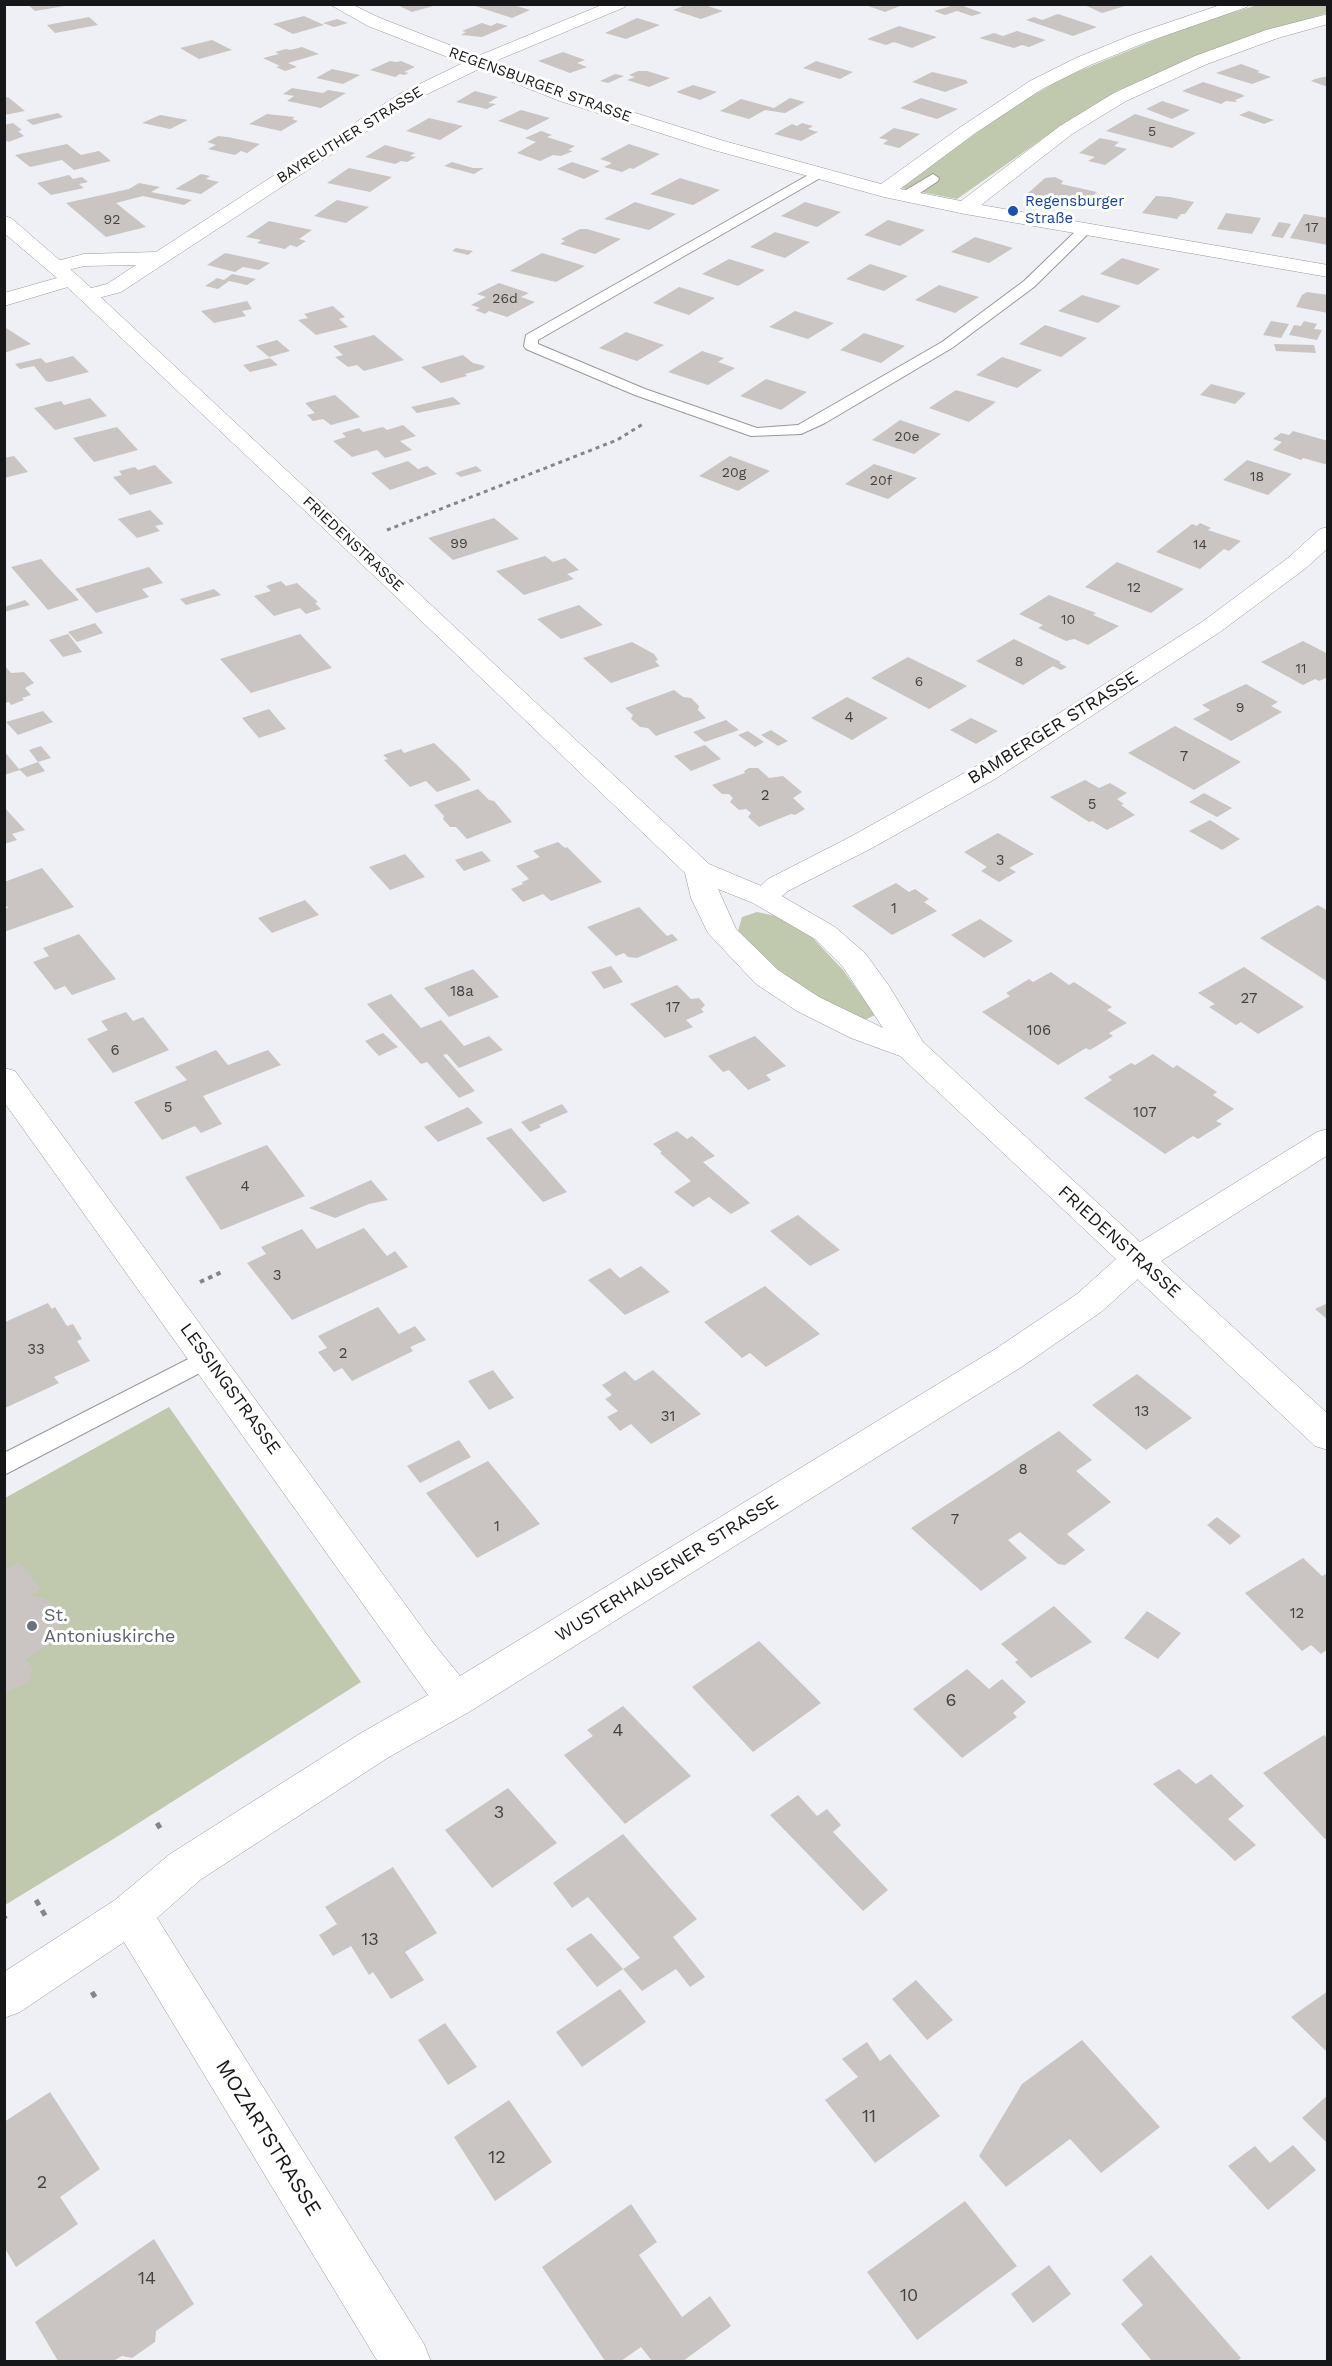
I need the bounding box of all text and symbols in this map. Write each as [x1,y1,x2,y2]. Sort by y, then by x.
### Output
street label: REGENSBURGER STRASSE [446,44,634,126]
street label: BAYREUTHER STRASSE [274,83,426,187]
house number: 5 [1148,124,1156,140]
place label: Regensburger Straße [1025,193,1124,228]
marker: Regensburger Straße [1006,204,1020,218]
house number: 92 [104,212,120,228]
house number: 17 [1305,220,1319,236]
house number: 26d [492,291,518,307]
house number: 20e [895,429,919,445]
house number: 20g [722,465,746,481]
house number: 18 [1250,469,1264,485]
house number: 20f [870,473,892,489]
street label: FRIEDENSTRASSE [299,493,407,595]
house number: 99 [450,536,468,552]
house number: 14 [1193,537,1207,553]
house number: 12 [1127,580,1141,596]
house number: 10 [1061,612,1075,628]
house number: 8 [1015,654,1023,670]
house number: 11 [1296,661,1306,677]
street label: BAMBERGER STRASSE [964,667,1142,789]
house number: 6 [915,674,923,690]
house number: 9 [1236,700,1244,716]
house number: 4 [844,709,854,727]
house number: 7 [1180,748,1188,766]
house number: 2 [761,787,769,805]
house number: 5 [1088,796,1096,814]
house number: 3 [996,852,1004,870]
house number: 1 [891,900,897,918]
house number: 18a [450,983,474,1001]
house number: 27 [1241,990,1257,1008]
house number: 17 [666,999,680,1017]
house number: 106 [1027,1022,1051,1040]
house number: 6 [110,1042,120,1060]
house number: 5 [164,1099,172,1117]
house number: 107 [1133,1104,1157,1122]
house number: 4 [240,1178,250,1196]
street label: FRIEDENSTRASSE [1053,1181,1185,1303]
house number: 3 [273,1267,281,1285]
street label: LESSINGSTRASSE [175,1319,285,1459]
house number: 33 [27,1341,45,1359]
house number: 2 [339,1345,347,1363]
house number: 13 [1135,1403,1149,1421]
house number: 31 [661,1408,675,1426]
house number: 8 [1018,1461,1028,1479]
street label: WUSTERHAUSENER STRASSE [552,1491,782,1647]
house number: 7 [951,1511,959,1529]
house number: 1 [494,1518,500,1536]
place label: St. Antoniuskirche [44,1605,175,1648]
house number: 12 [1290,1605,1304,1623]
marker: St. Antoniuskirche [25,1619,39,1633]
house number: 6 [946,1690,956,1712]
house number: 4 [613,1720,623,1742]
house number: 3 [494,1802,504,1824]
house number: 13 [361,1929,379,1951]
street label: MOZARTSTRASSE [210,2055,326,2221]
house number: 11 [862,2106,876,2128]
house number: 12 [488,2147,506,2169]
house number: 2 [37,2172,47,2194]
house number: 14 [138,2268,156,2290]
house number: 10 [900,2285,918,2307]

